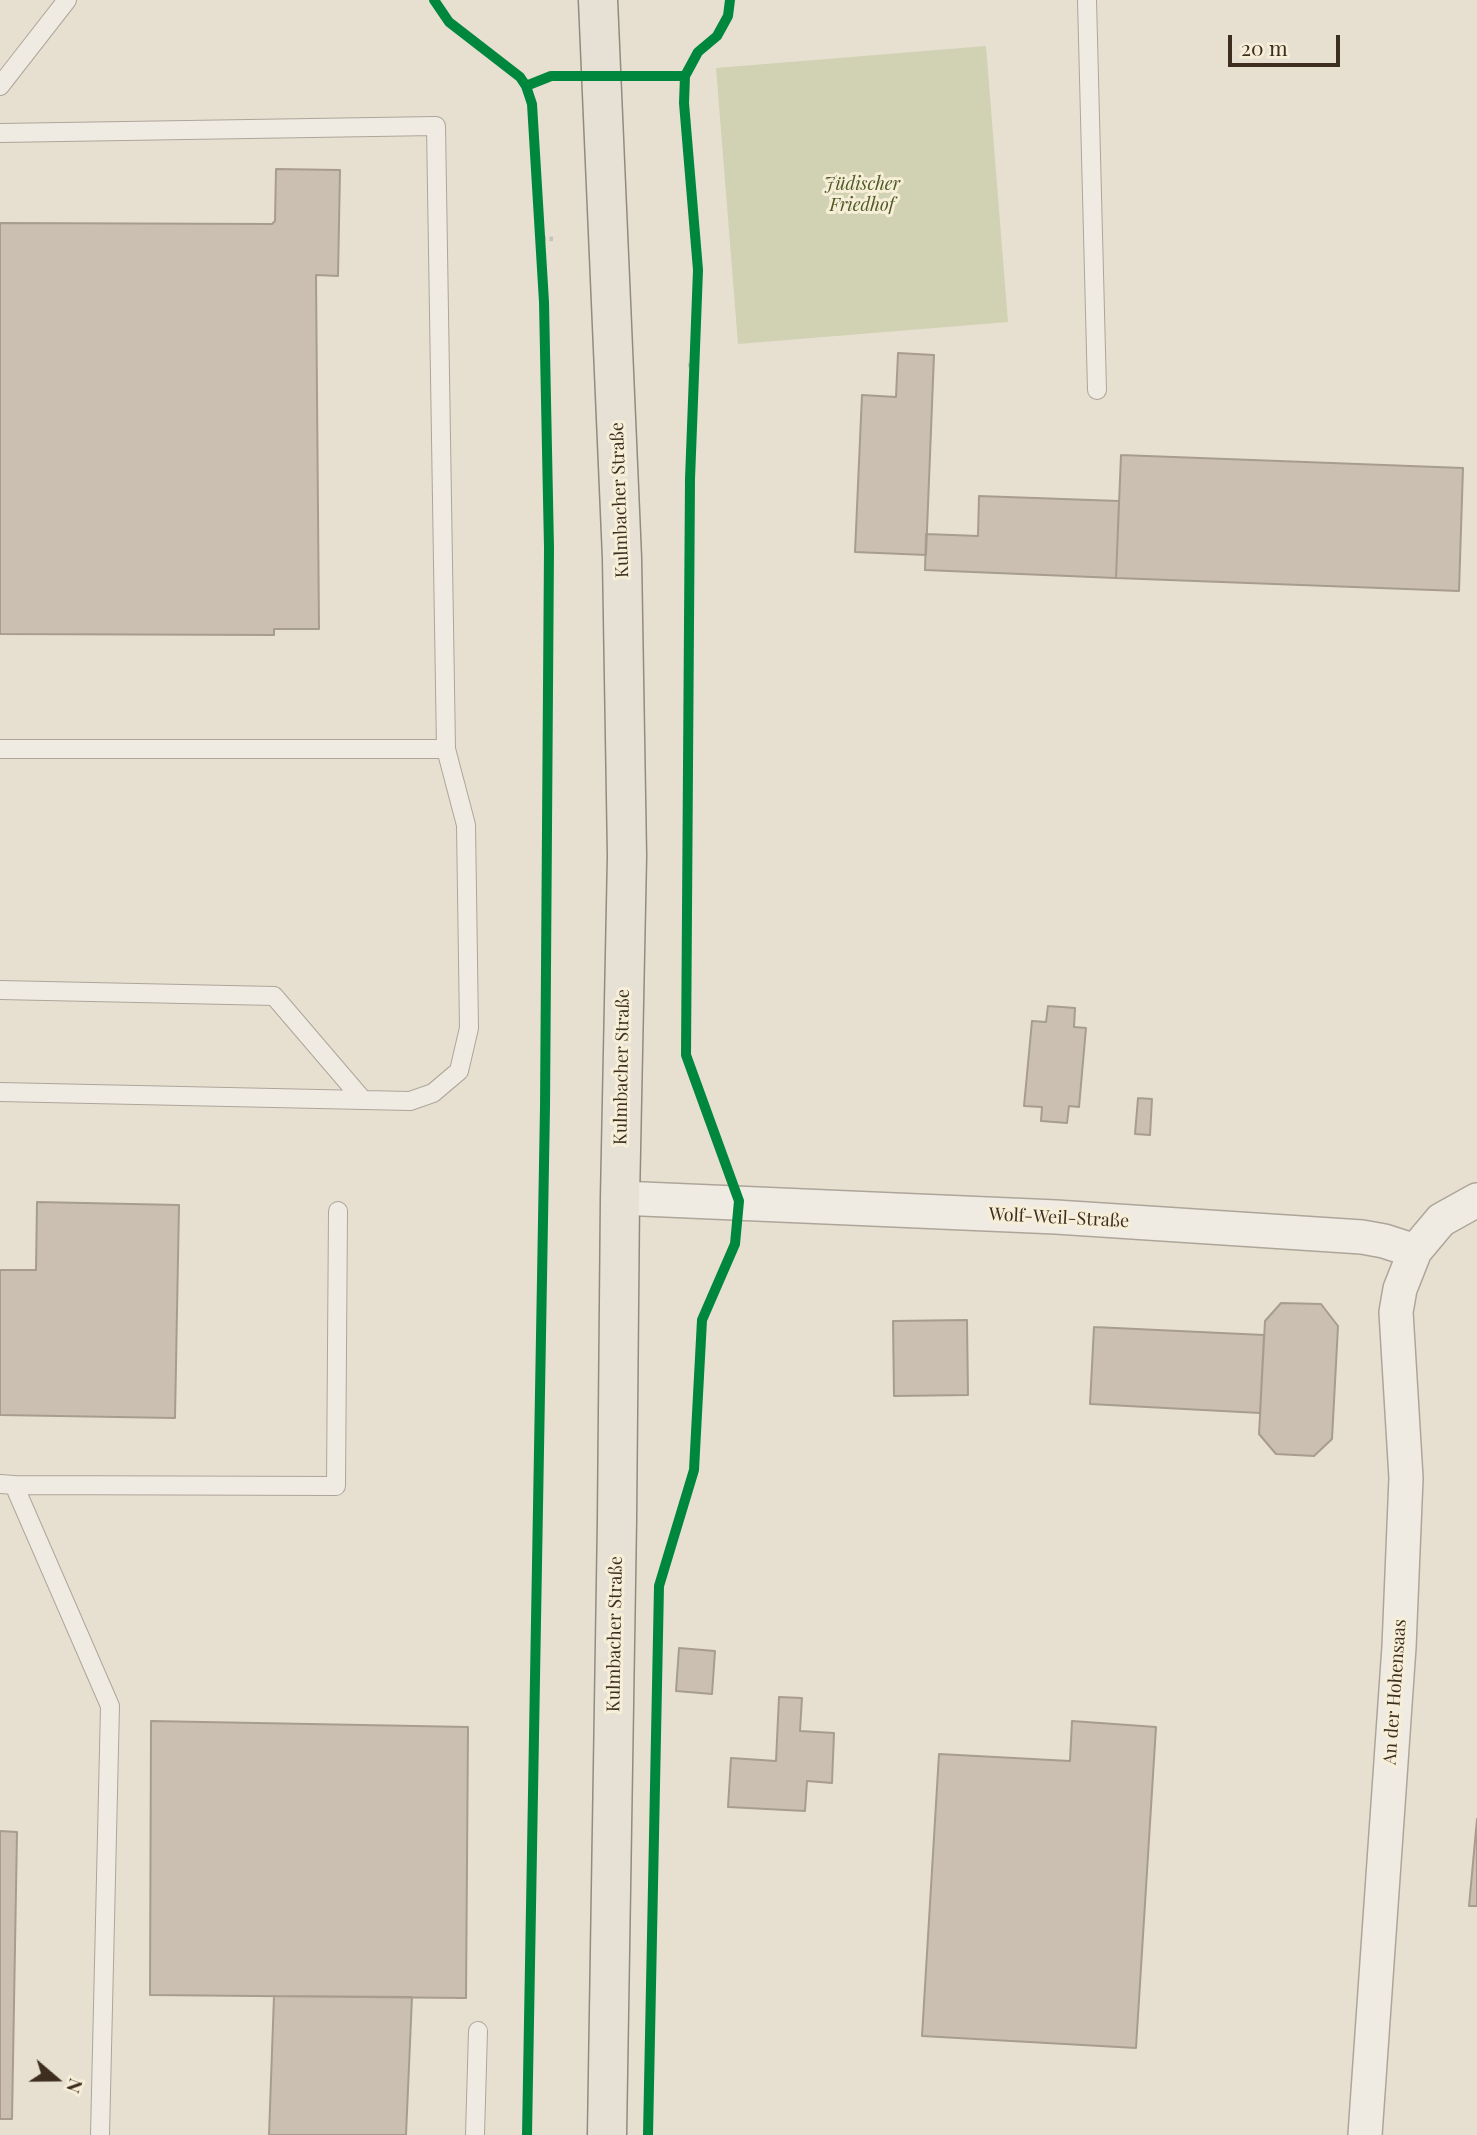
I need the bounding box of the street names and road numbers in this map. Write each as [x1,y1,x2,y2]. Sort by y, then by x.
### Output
street label: Kulmbacher Straße [606,422,634,578]
street label: Kulmbacher Straße [610,989,634,1145]
street label: Wolf-Weil-Straße [988,1204,1130,1232]
street label: Kulmbacher Straße [603,1556,627,1712]
street label: An der Hohensaas [1379,1618,1411,1766]

